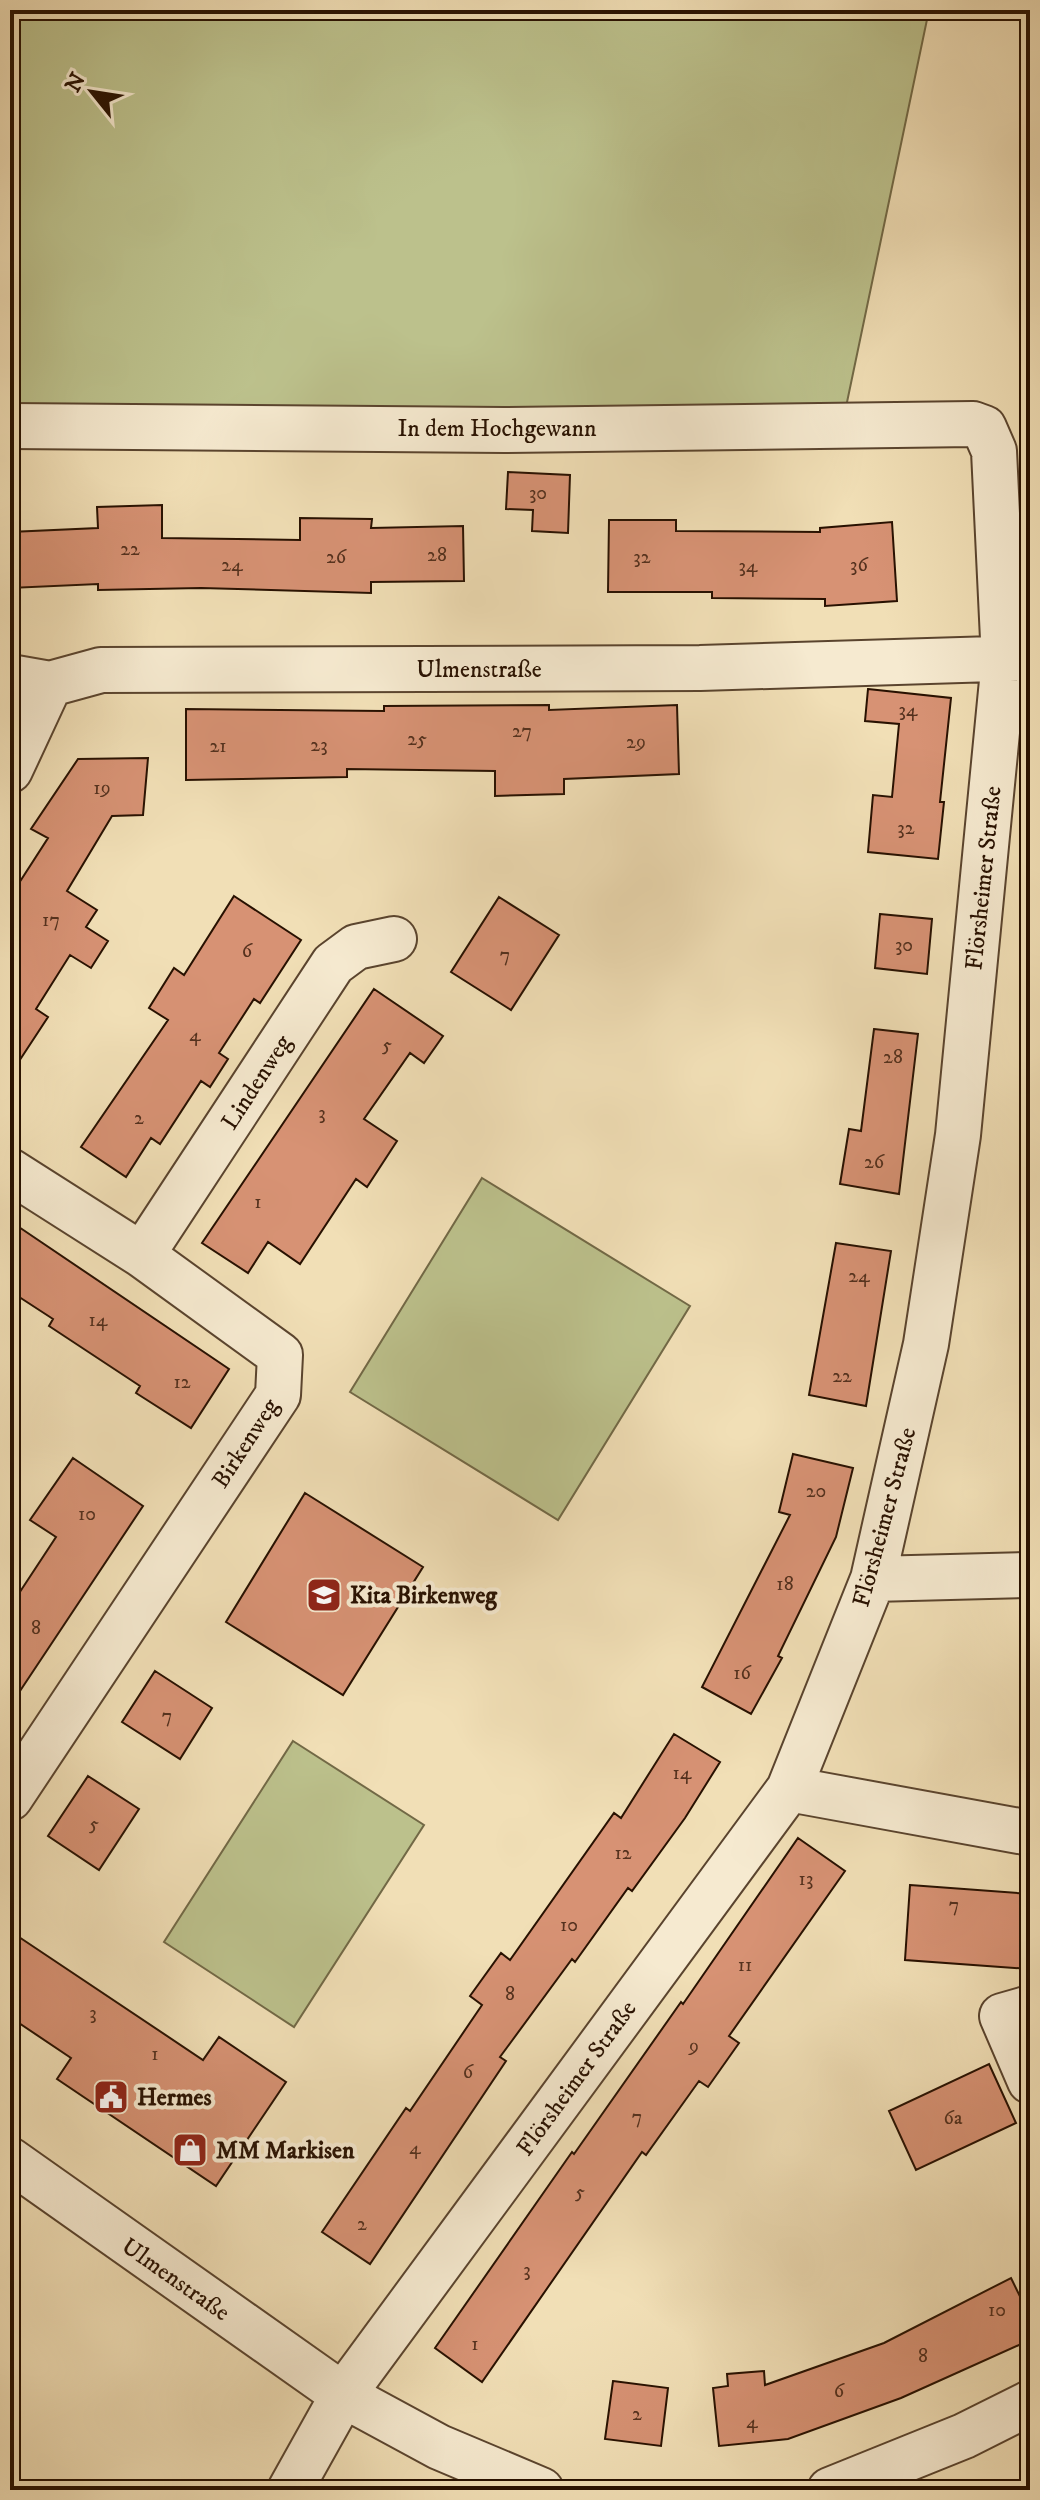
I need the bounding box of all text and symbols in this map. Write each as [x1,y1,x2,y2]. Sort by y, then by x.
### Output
north arrow [52,52,132,132]
text: N [60,68,92,97]
street label: In dem Hochgewann [397,414,597,444]
house number: 30 [529,481,547,506]
house number: 22 [120,537,140,562]
house number: 28 [427,543,447,568]
house number: 26 [326,545,347,570]
house number: 32 [633,545,651,570]
house number: 24 [221,553,243,578]
house number: 36 [850,553,869,578]
house number: 34 [739,554,758,579]
street label: Ulmenstraße [416,655,542,685]
house number: 34 [899,698,918,723]
house number: 27 [512,719,532,744]
house number: 25 [407,727,427,752]
house number: 29 [626,730,646,755]
house number: 23 [310,733,328,758]
house number: 21 [209,734,227,759]
house number: 19 [93,776,111,801]
street label: Flörsheimer Straße [959,785,1009,972]
house number: 32 [897,816,915,841]
house number: 17 [42,908,60,933]
house number: 30 [895,933,913,958]
house number: 6 [242,939,253,964]
house number: 7 [500,943,510,968]
house number: 4 [189,1023,201,1048]
street label: Lindenweg [215,1029,299,1136]
house number: 5 [382,1033,392,1058]
house number: 28 [883,1045,903,1070]
house number: 3 [318,1101,326,1126]
house number: 2 [134,1106,144,1131]
house number: 26 [864,1150,885,1175]
house number: 1 [254,1190,262,1215]
house number: 24 [848,1264,870,1289]
house number: 14 [89,1308,108,1333]
house number: 22 [832,1364,852,1389]
house number: 12 [173,1370,191,1395]
street label: Birkenweg [206,1393,286,1494]
street label: Flörsheimer Straße [847,1424,923,1610]
house number: 20 [806,1479,826,1504]
house number: 10 [78,1502,96,1527]
house number: 18 [776,1572,794,1597]
school or university icon: Kita Birkenweg [305,1576,343,1614]
place label: Kita Birkenweg [350,1581,498,1611]
house number: 8 [31,1616,41,1641]
house number: 16 [733,1661,751,1686]
house number: 7 [162,1704,172,1729]
house number: 14 [673,1761,692,1786]
house number: 5 [89,1812,99,1837]
house number: 12 [614,1841,632,1866]
house number: 13 [799,1867,813,1892]
house number: 7 [949,1893,959,1918]
house number: 10 [560,1913,578,1938]
house number: 11 [738,1953,752,1978]
house number: 8 [505,1982,515,2007]
street label: Flörsheimer Straße [510,1995,643,2162]
house number: 3 [89,2001,97,2026]
house number: 9 [688,2034,699,2059]
house number: 1 [151,2042,159,2067]
house number: 6 [463,2060,474,2085]
public building icon: Hermes [92,2078,130,2116]
place label: Hermes [137,2083,212,2113]
house number: 7 [632,2105,642,2130]
house number: 6a [944,2106,963,2131]
shop icon: MM Markisen [171,2131,209,2169]
place label: MM Markisen [216,2136,355,2166]
house number: 4 [409,2136,421,2161]
house number: 5 [575,2180,585,2205]
house number: 2 [357,2212,367,2237]
street label: Ulmenstraße [115,2232,235,2328]
house number: 3 [523,2258,531,2283]
house number: 10 [988,2298,1006,2323]
house number: 1 [471,2332,479,2357]
house number: 8 [918,2344,928,2369]
house number: 6 [834,2379,845,2404]
house number: 2 [632,2402,642,2427]
house number: 4 [746,2410,758,2435]

